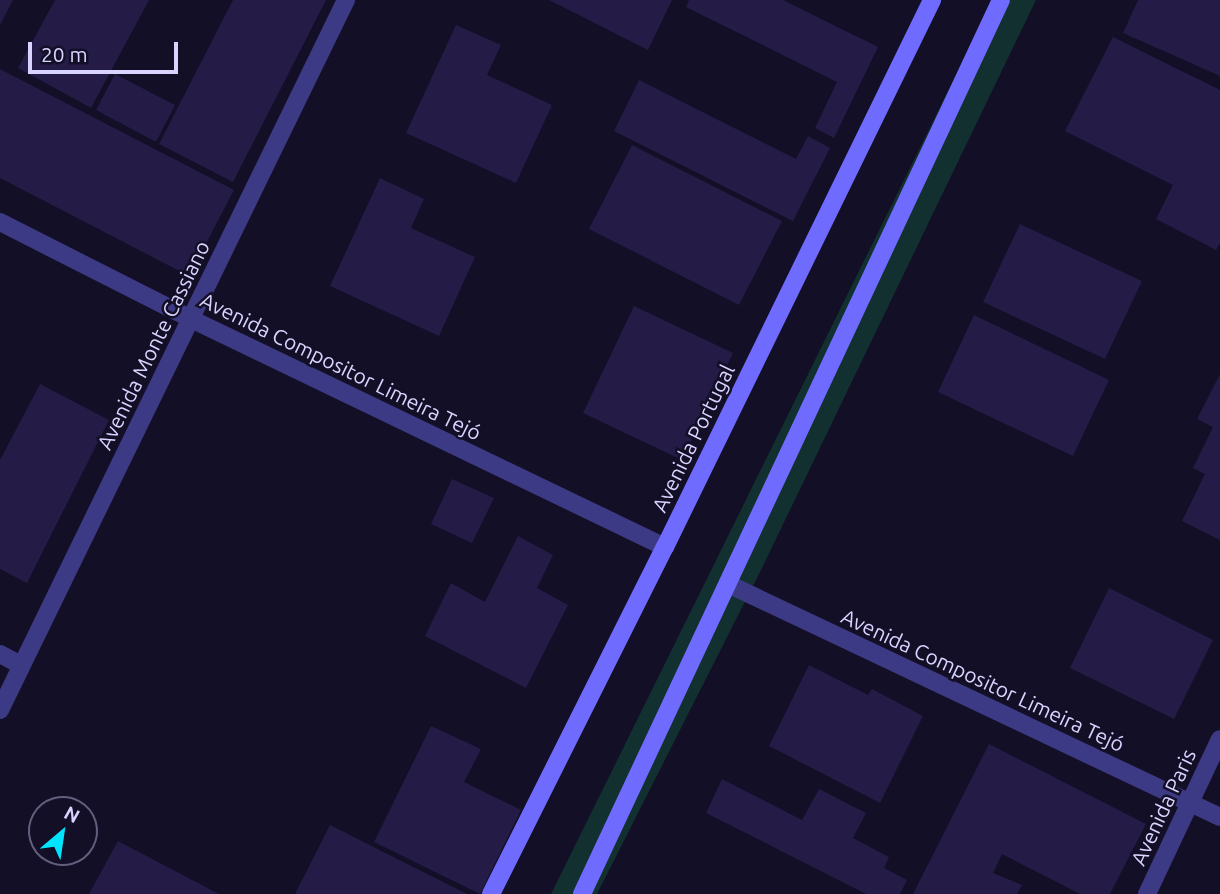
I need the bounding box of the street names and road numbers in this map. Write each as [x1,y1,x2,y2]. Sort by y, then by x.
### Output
street label: Avenida Monte Cassiano [91,236,215,454]
street label: Avenida Compositor Limeira Tejó [196,287,486,445]
street label: Avenida Portugal [646,360,740,516]
street label: Avenida Compositor Limeira Tejó [838,603,1128,757]
street label: Avenida Paris [1125,745,1201,869]

